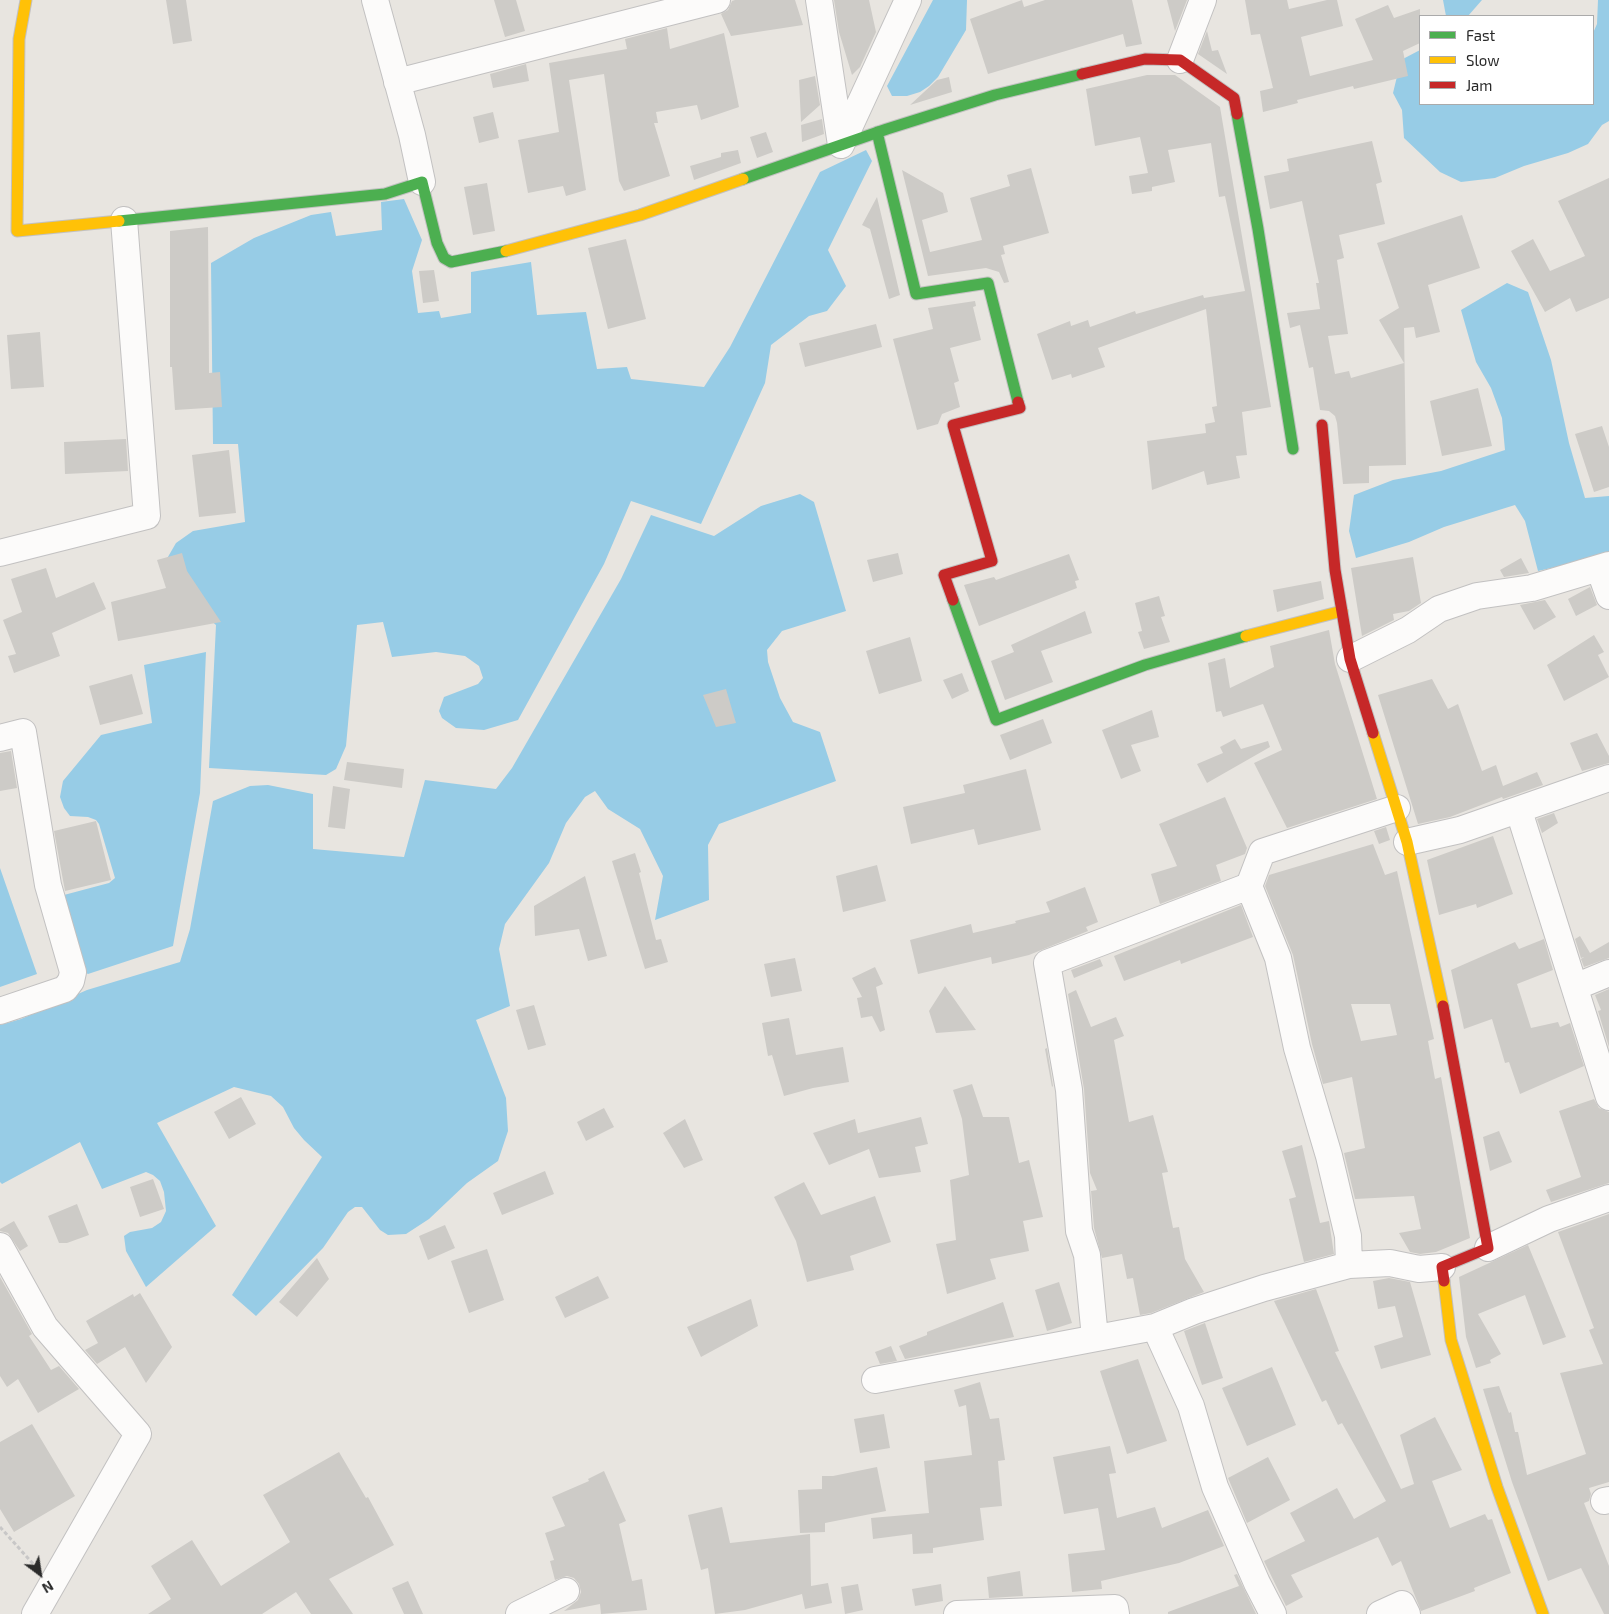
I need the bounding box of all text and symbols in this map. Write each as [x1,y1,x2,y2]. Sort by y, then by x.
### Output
legend [1419,15,1594,105]
text: Fast [1466,26,1495,44]
text: Slow [1466,51,1500,69]
text: Jam [1466,76,1492,94]
north arrow [15,1549,65,1599]
text: N [39,1577,57,1597]

